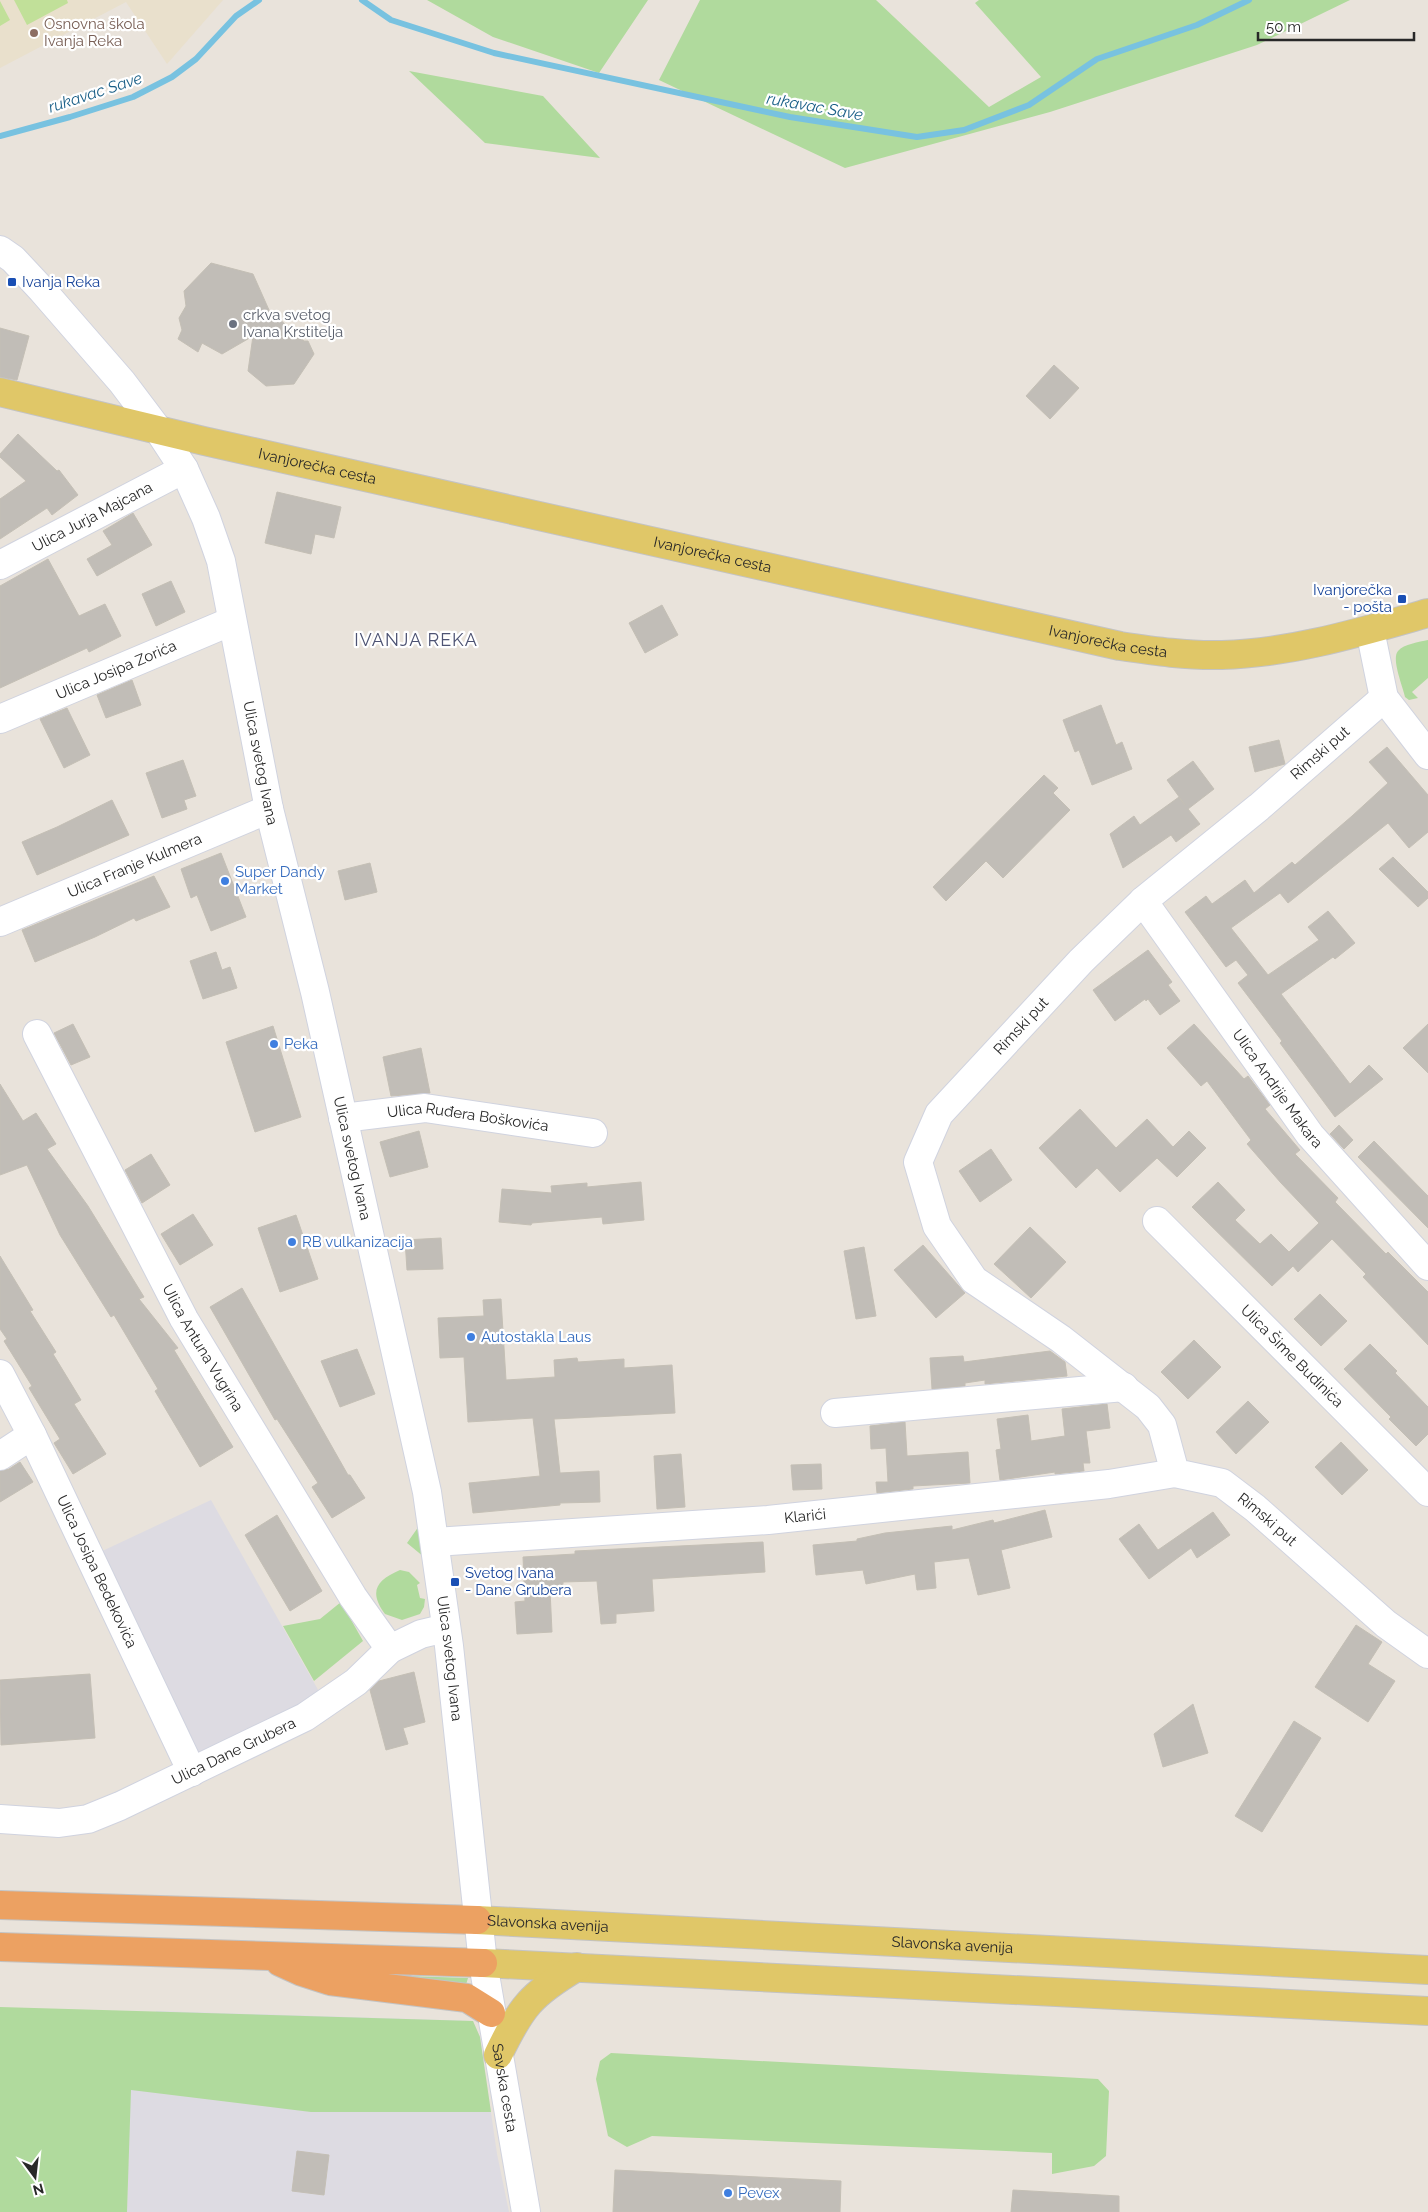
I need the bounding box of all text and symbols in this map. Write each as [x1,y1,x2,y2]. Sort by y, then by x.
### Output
scale bar [1258,10,1414,42]
place label: Osnovna škola Ivanja Reka [44,15,145,50]
text: 50 m [1266,18,1301,36]
marker: Osnovna škola Ivanja Reka [28,27,40,39]
water label: rukavac Save [46,68,145,117]
water label: rukavac Save [765,89,865,124]
place label: Ivanja Reka [22,273,100,291]
marker: Ivanja Reka [6,276,18,288]
place label: crkva svetog Ivana Krstitelja [243,306,343,341]
marker: crkva svetog Ivana Krstitelja [227,318,239,330]
street label: Ivanjorečka cesta [257,444,378,488]
street label: Ulica Jurja Majcana [29,478,155,556]
street label: Ivanjorečka cesta [652,533,773,577]
place label: Ivanjorečka - pošta [1313,581,1392,616]
marker: Ivanjorečka - pošta [1396,593,1408,605]
street label: Ivanjorečka cesta [1047,621,1168,661]
district label: IVANJA REKA [354,629,478,650]
street label: Ulica Josipa Zorića [53,636,179,703]
street label: Ulica svetog Ivana [239,699,282,827]
street label: Rimski put [1287,723,1353,783]
street label: Ulica Franje Kulmera [65,829,204,902]
place label: Super Dandy Market [235,863,325,898]
marker: Super Dandy Market [219,875,231,887]
street label: Rimski put [990,993,1052,1059]
street label: Ulica Andrije Makara [1229,1026,1326,1152]
place label: Peka [284,1035,318,1053]
marker: Peka [268,1038,280,1050]
street label: Ulica svetog Ivana [330,1095,375,1222]
street label: Ulica Ruđera Boškovića [386,1099,550,1135]
place label: RB vulkanizacija [302,1233,413,1251]
marker: RB vulkanizacija [286,1236,298,1248]
street label: Ulica Antuna Vugrina [159,1281,247,1415]
street label: Ulica Šime Budinića [1237,1301,1347,1411]
place label: Autostakla Laus [481,1328,591,1346]
marker: Autostakla Laus [465,1331,477,1343]
street label: Rimski put [1234,1489,1301,1550]
street label: Ulica Josipa Bedekovića [53,1492,141,1651]
street label: Klarići [783,1505,827,1527]
place label: Svetog Ivana - Dane Grubera [465,1564,572,1599]
marker: Svetog Ivana - Dane Grubera [449,1576,461,1588]
street label: Ulica svetog Ivana [433,1595,466,1722]
street label: Ulica Dane Grubera [169,1714,299,1789]
street label: Slavonska avenija [487,1912,609,1936]
street label: Slavonska avenija [891,1933,1014,1957]
street label: Savska cesta [488,2042,521,2133]
north arrow [10,2152,60,2202]
text: N [31,2180,46,2199]
place label: Pevex [738,2184,780,2202]
marker: Pevex [722,2187,734,2199]

